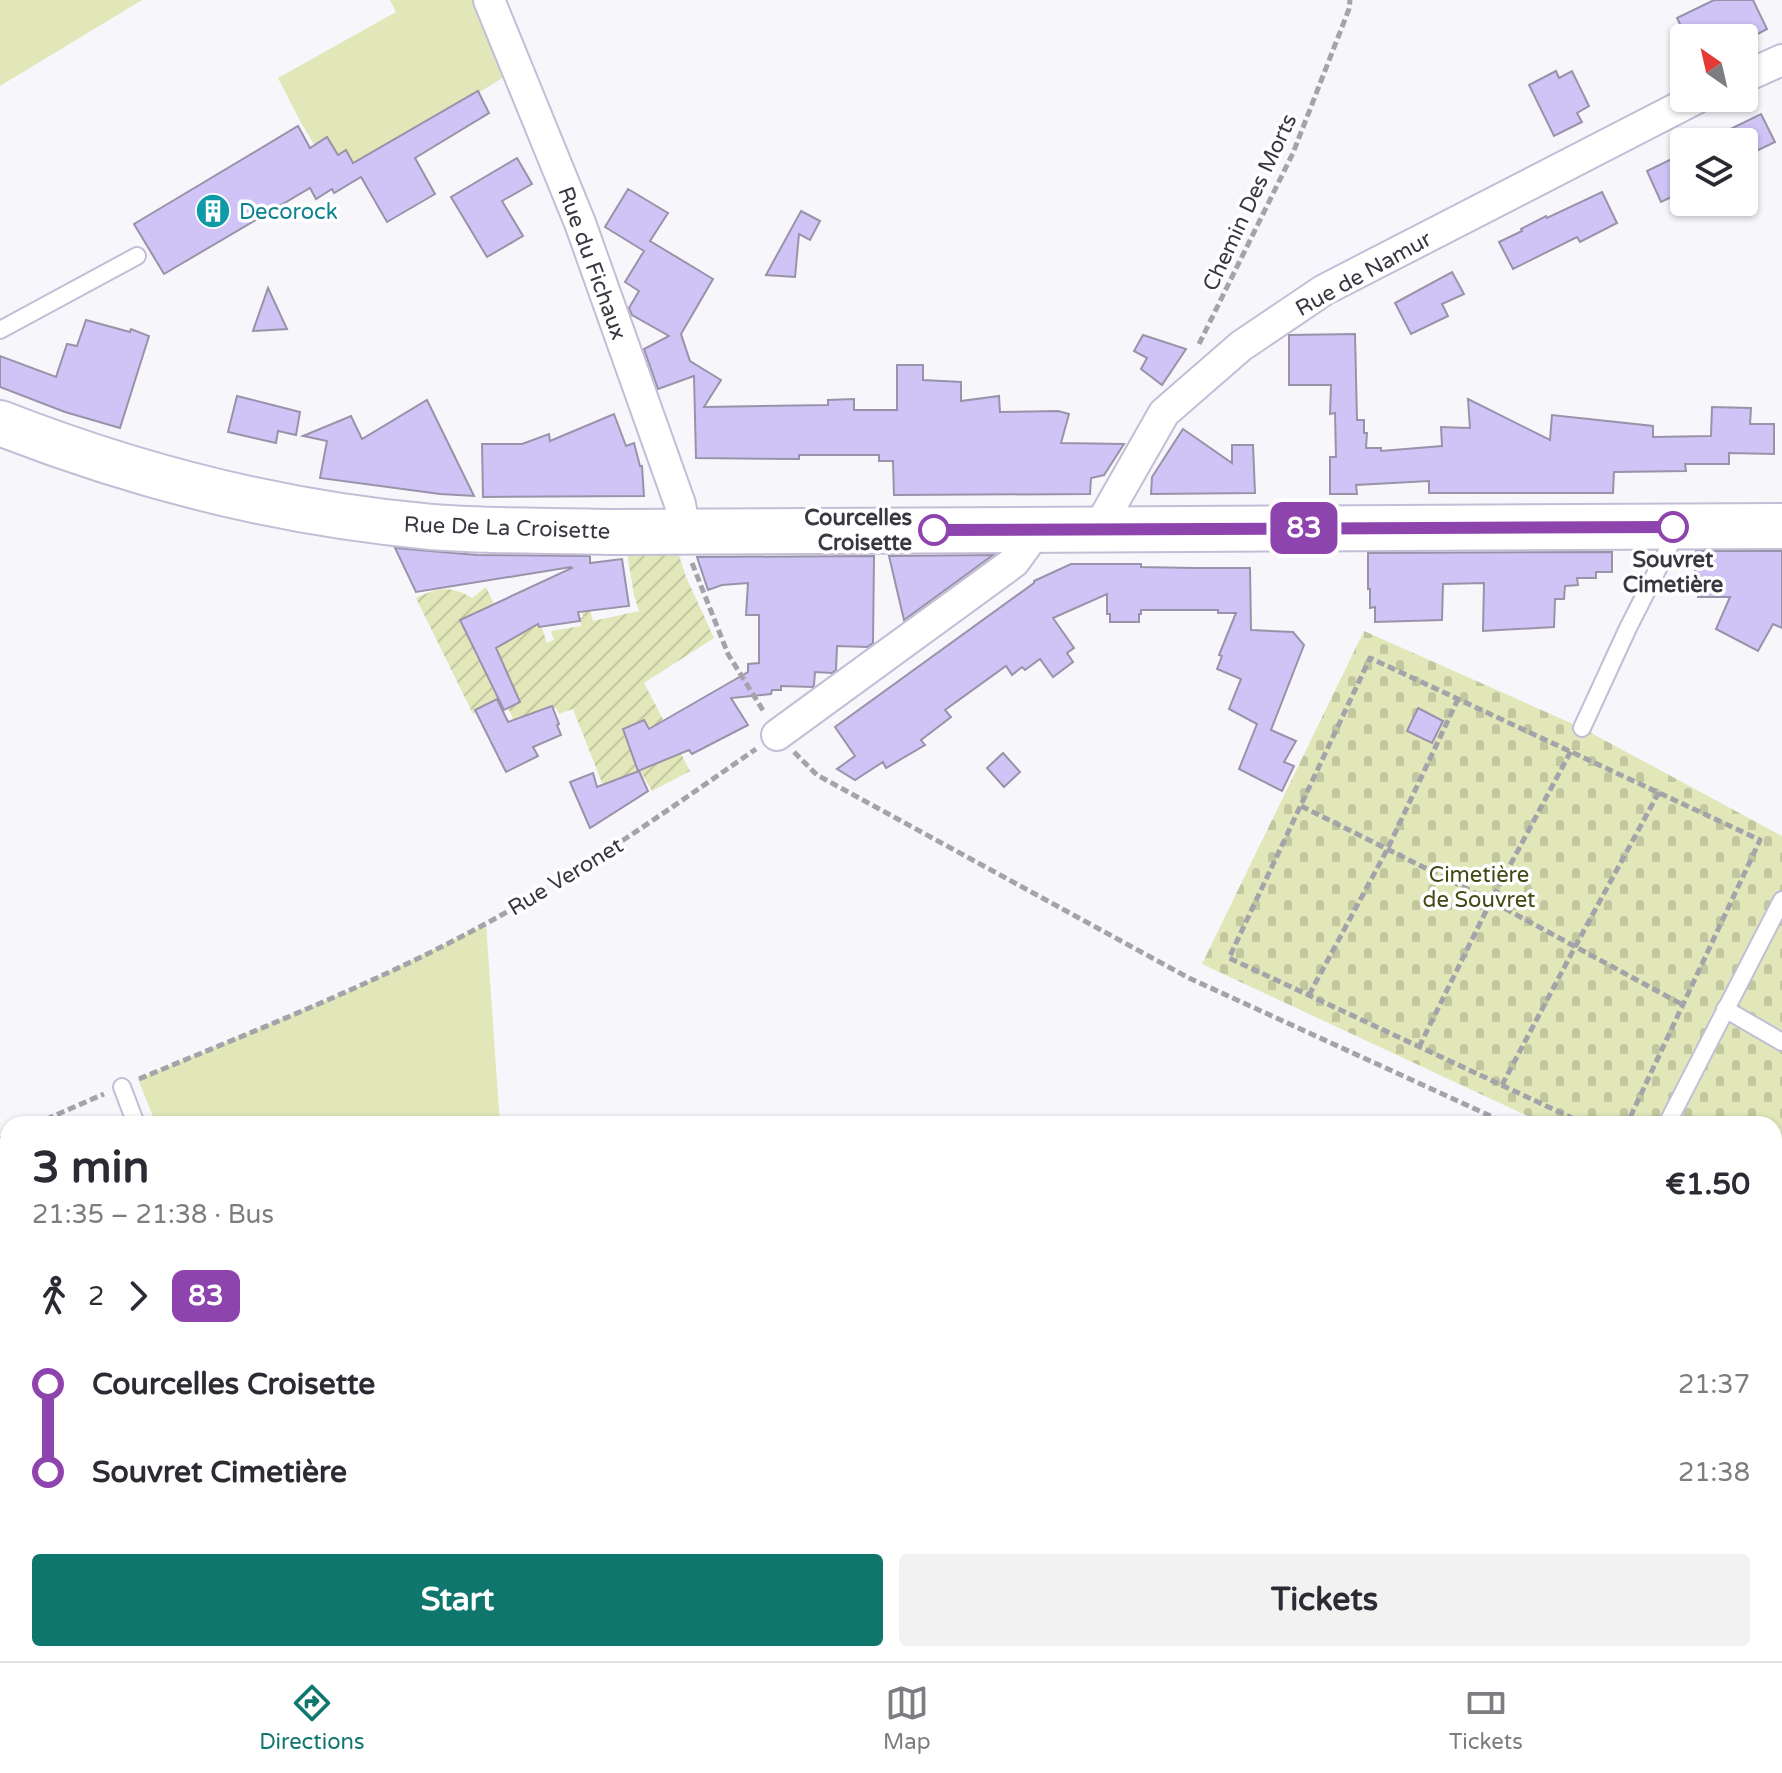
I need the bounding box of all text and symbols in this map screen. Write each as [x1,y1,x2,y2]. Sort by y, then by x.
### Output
north arrow [1670,24,1758,112]
map controls [1670,24,1758,216]
street label: Chemin Des Morts [1197,110,1302,295]
button: layers [1670,128,1758,216]
street label: Rue du Fichaux [552,183,632,344]
building icon: Decorock [194,192,232,230]
place label: Decorock [239,199,338,225]
street label: Rue de Namur [1291,226,1436,322]
line badge: 83 [1268,502,1340,554]
place label: Courcelles Croisette [804,505,912,556]
street label: Rue De La Croisette [403,511,611,545]
text: 83 [1286,511,1322,545]
marker: Souvret Cimetière [1658,512,1688,542]
marker: Courcelles Croisette [919,515,949,545]
place label: Souvret Cimetière [1623,547,1723,598]
street label: Rue Veronet [503,832,628,921]
park label: Cimetière de Souvret [1423,862,1536,913]
text: 3 min [32,1142,149,1195]
text: €1.50 [1665,1166,1750,1203]
text: 21:35 – 21:38 · Bus [32,1199,274,1230]
icon: walk [32,1274,76,1318]
icon: forward [116,1274,160,1318]
text: 83 [188,1279,224,1313]
text: 2 [88,1281,104,1312]
text: Courcelles Croisette [92,1366,375,1403]
text: 21:37 [1678,1369,1750,1400]
text: Souvret Cimetière [92,1454,347,1491]
text: 21:38 [1678,1457,1750,1488]
button: Start [32,1554,883,1646]
button: Tickets [899,1554,1750,1646]
tab: Directions [259,1681,365,1755]
tab: Map [883,1681,931,1755]
tab: Tickets [1449,1681,1523,1755]

